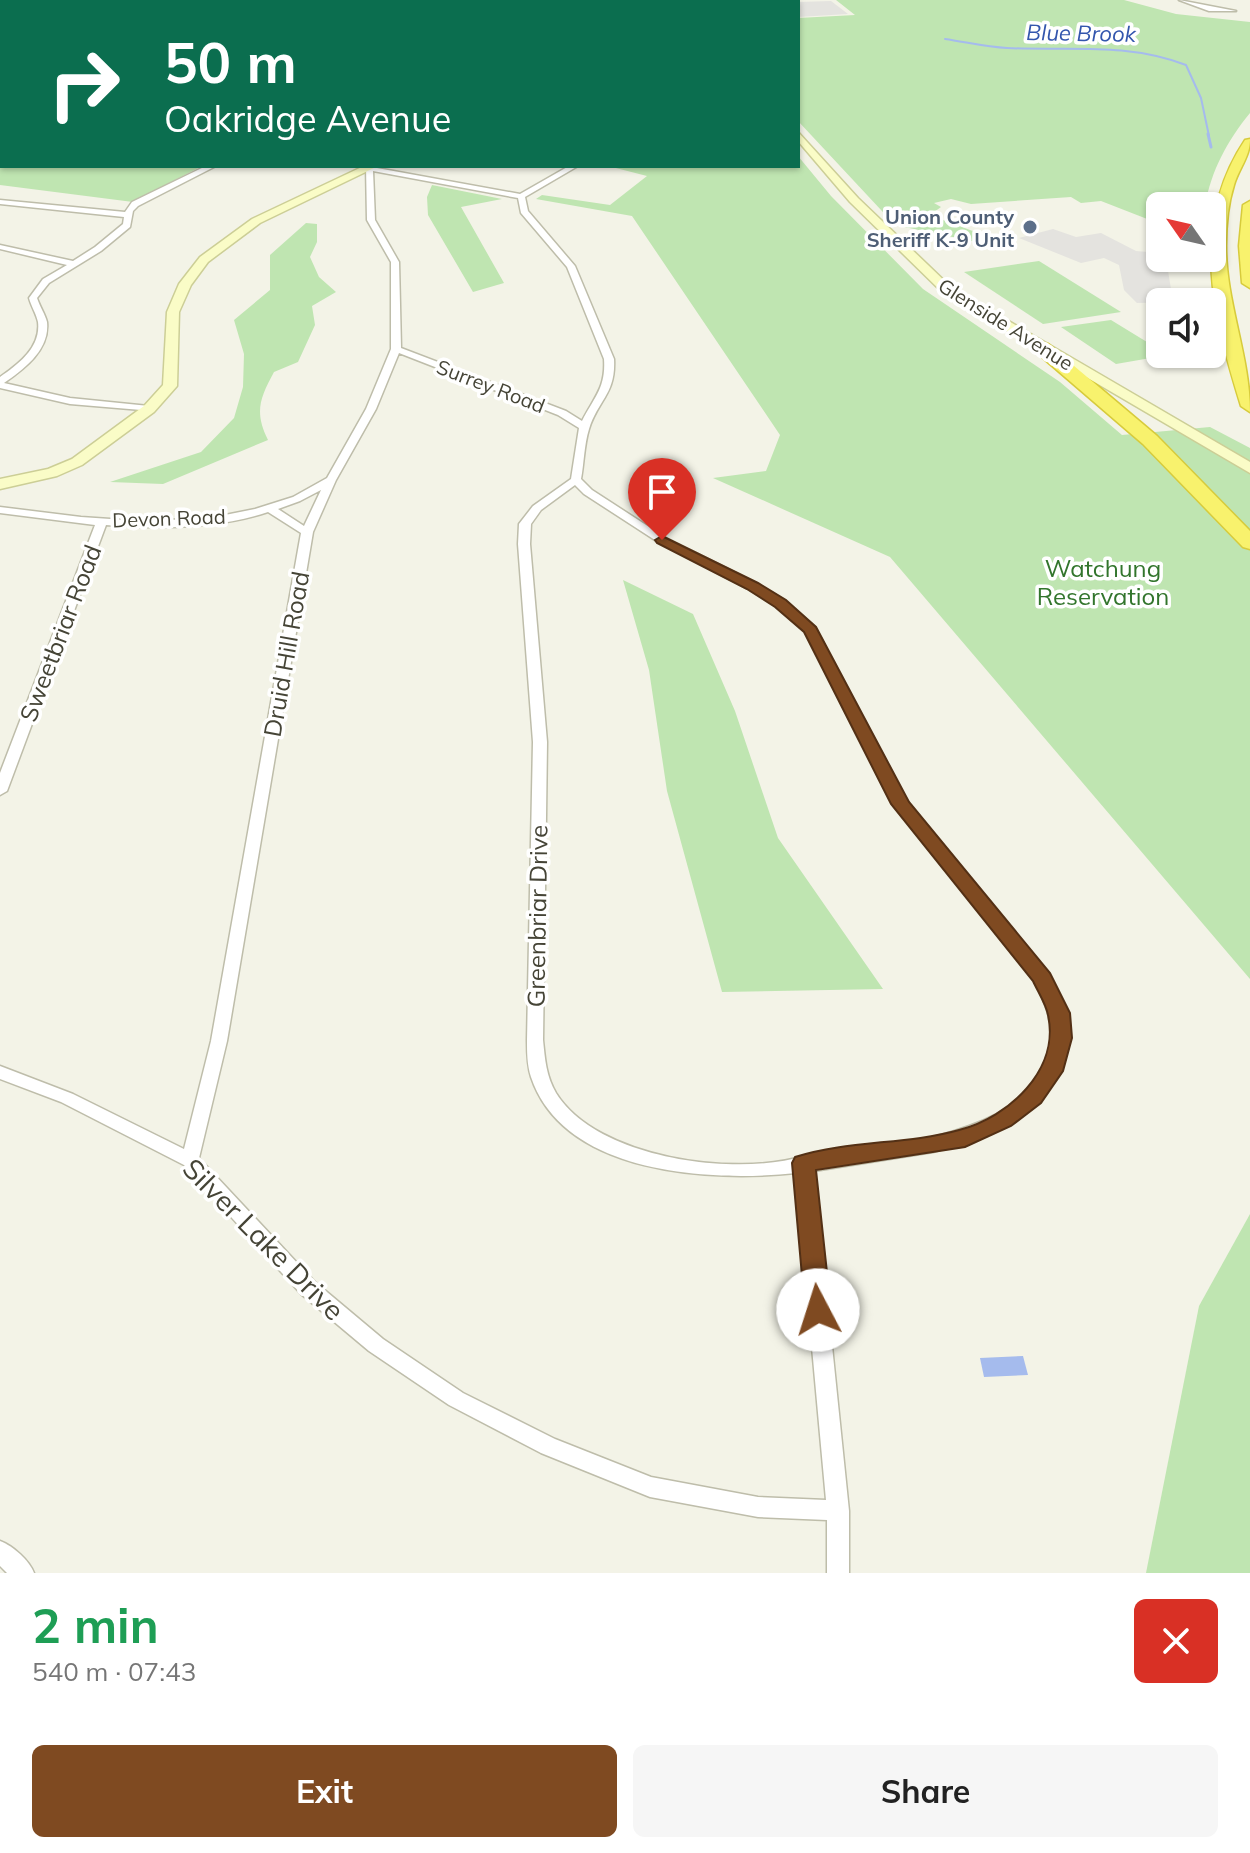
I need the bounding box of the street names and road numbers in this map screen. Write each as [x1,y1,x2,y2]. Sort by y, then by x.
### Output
street label: Glenside Avenue [934,272,1078,376]
street label: Surrey Road [433,354,549,418]
street label: Devon Road [112,504,226,532]
street label: Sweetbriar Road [12,540,108,726]
street label: Druid Hill Road [257,569,315,739]
street label: Greenbriar Drive [520,825,554,1007]
street label: Silver Lake Drive [176,1151,352,1327]

